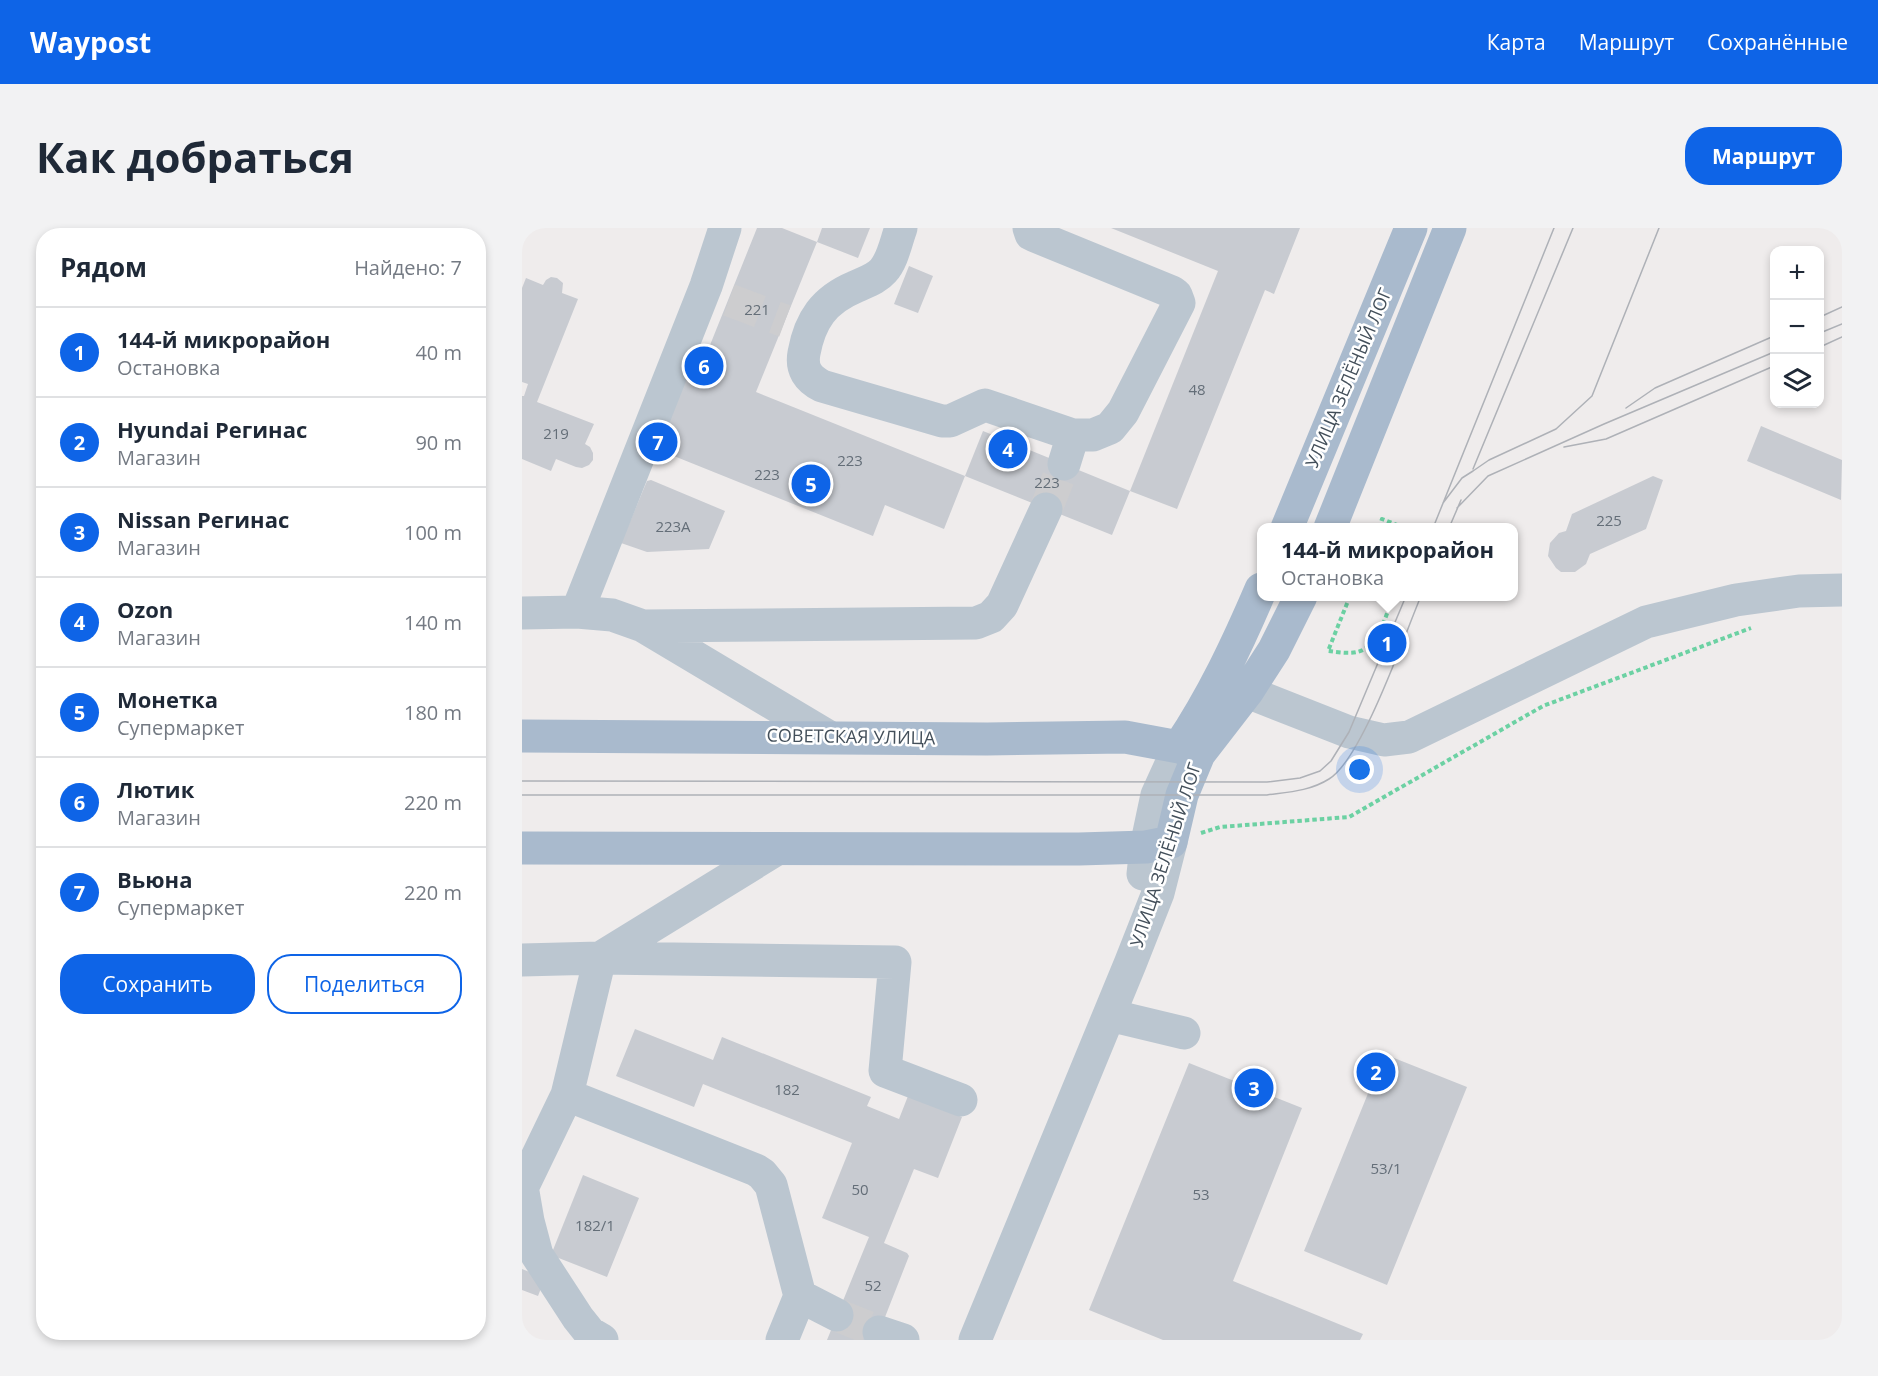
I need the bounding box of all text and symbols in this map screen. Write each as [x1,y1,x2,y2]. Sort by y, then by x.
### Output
text: Waypost [30,23,151,61]
text: Карта [1487,28,1546,56]
text: Маршрут [1579,28,1674,56]
text: Сохранённые [1707,28,1848,56]
button: Маршрут [1685,127,1842,185]
text: Как добраться [36,128,354,185]
map controls [1770,246,1824,408]
button: + [1770,246,1824,300]
text: Рядом [60,249,147,285]
text: Найдено: 7 [354,254,462,281]
street label: УЛИЦА ЗЕЛЁНЫЙ ЛОГ [1299,284,1397,471]
house number: 221 [744,299,770,319]
button: − [1770,300,1824,354]
text: 144-й микрорайон [117,324,330,354]
text: 1 [74,339,85,366]
text: 40 m [415,339,462,366]
pin: 6 [684,344,723,388]
text: Остановка [117,354,220,381]
button: layers [1770,354,1824,408]
house number: 48 [1188,379,1206,399]
text: Hyundai Регинас [117,414,307,444]
pin: 7 [638,420,678,464]
house number: 219 [543,423,569,443]
pin: 4 [988,426,1028,472]
text: 2 [74,429,85,456]
text: 90 m [415,429,462,456]
text: Магазин [117,444,201,471]
house number: 223 [837,450,863,470]
pin: 5 [792,462,830,506]
house number: 223 [754,464,780,484]
house number: 223 [1034,472,1060,492]
text: Nissan Регинас [117,504,289,534]
house number: 225 [1596,510,1622,530]
house number: 223А [655,516,691,536]
text: 3 [74,519,85,546]
text: 100 m [404,519,462,546]
popup [1257,523,1518,601]
text: Магазин [117,534,201,561]
text: 144-й микрорайон [1281,534,1494,564]
text: Остановка [1281,564,1384,591]
text: Ozon [117,594,173,624]
text: 4 [74,609,85,636]
text: 140 m [404,609,462,636]
pin: 1 [1368,620,1406,666]
text: Магазин [117,624,201,651]
text: Монетка [117,684,218,714]
text: 5 [74,699,85,726]
text: 180 m [404,699,462,726]
text: Супермаркет [117,714,244,741]
street label: СОВЕТСКАЯ УЛИЦА [766,723,936,749]
your location [1345,755,1374,784]
street label: УЛИЦА ЗЕЛЁНЫЙ ЛОГ [1124,759,1206,950]
text: Лютик [117,774,194,804]
text: 6 [74,789,85,816]
text: 220 m [404,789,462,816]
text: Магазин [117,804,201,831]
text: Вьюна [117,864,192,894]
text: 7 [74,879,85,906]
text: 220 m [404,879,462,906]
text: Супермаркет [117,894,244,921]
button: Сохранить [60,954,255,1014]
button: Поделиться [267,954,462,1014]
pin: 2 [1356,1050,1396,1094]
pin: 3 [1234,1066,1274,1110]
house number: 182 [774,1079,800,1099]
house number: 53/1 [1370,1158,1402,1178]
house number: 50 [851,1179,869,1199]
house number: 53 [1192,1184,1210,1204]
house number: 182/1 [575,1215,615,1235]
house number: 52 [864,1275,882,1295]

